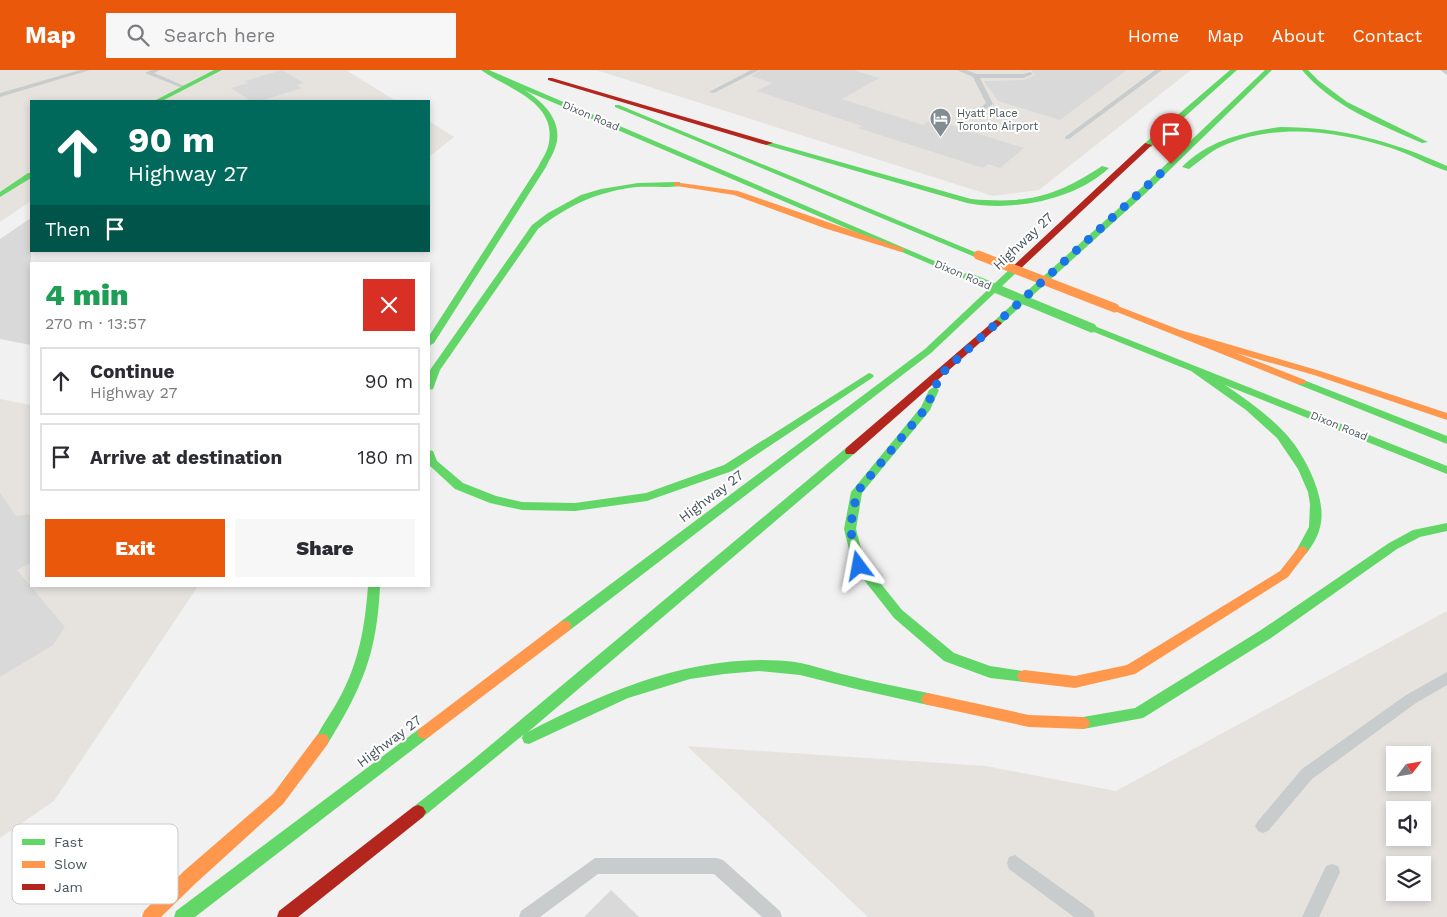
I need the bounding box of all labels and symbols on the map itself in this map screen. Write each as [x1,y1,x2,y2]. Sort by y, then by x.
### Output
street label: Dixon Road [561,98,621,134]
hotel icon: Hyatt Place Toronto Airport [929,107,953,138]
place label: Hyatt Place Toronto Airport [957,107,1039,133]
pin [1150,113,1192,164]
street label: Highway 27 [990,209,1057,273]
street label: Dixon Road [933,257,993,293]
street label: Dixon Road [1309,409,1369,443]
street label: Highway 27 [676,467,746,525]
position arrow [832,539,884,591]
street label: Highway 27 [354,712,424,770]
north arrow [1386,746,1431,791]
legend [12,824,178,904]
text: Fast [54,834,83,850]
text: Slow [54,856,87,872]
text: Jam [54,879,83,895]

